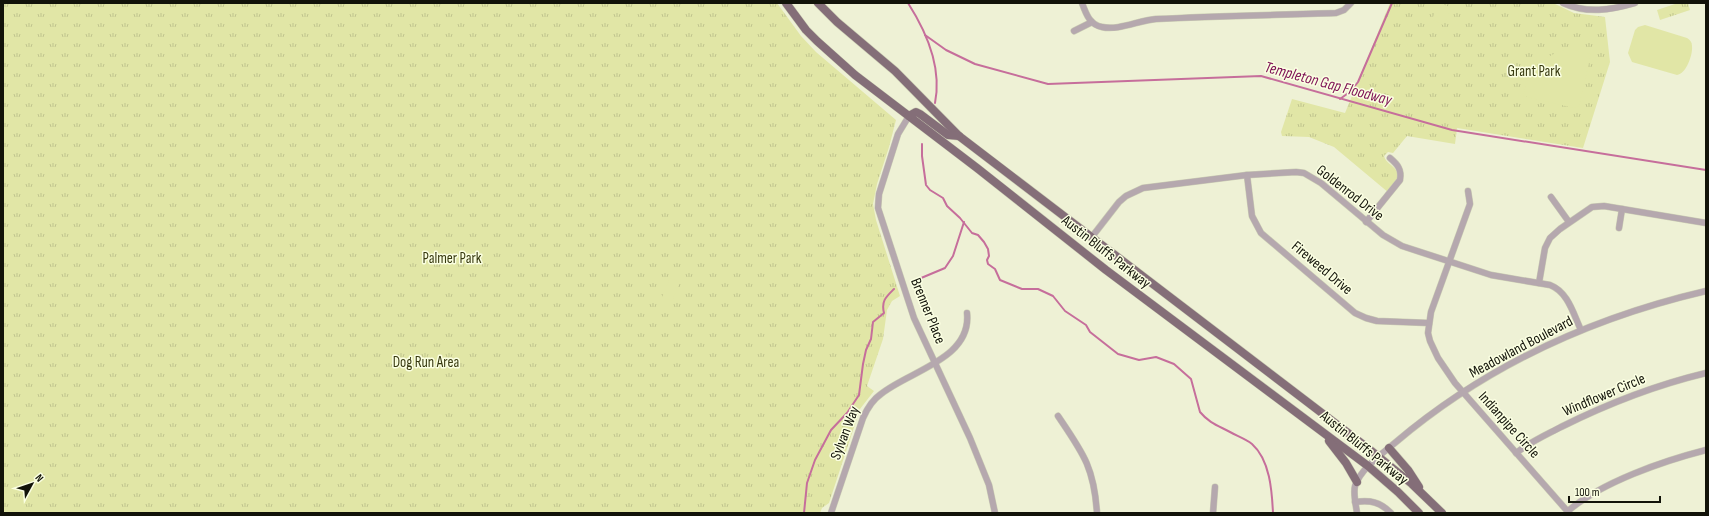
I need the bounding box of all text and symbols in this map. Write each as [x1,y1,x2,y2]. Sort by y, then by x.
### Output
water label: Templeton Gap Floodway [1262,58,1395,110]
park label: Grant Park [1508,62,1561,81]
street label: Goldenrod Drive [1312,161,1388,225]
street label: Austin Bluffs Parkway [1057,211,1155,293]
street label: Fireweed Drive [1288,237,1356,299]
park label: Palmer Park [423,249,482,268]
street label: Brenner Place [906,275,950,347]
street label: Meadowland Boulevard [1466,312,1576,382]
park label: Dog Run Area [393,353,459,372]
street label: Windflower Circle [1560,369,1648,421]
street label: Indianpipe Circle [1474,388,1544,462]
street label: Sylvan Way [826,403,864,463]
street label: Austin Bluffs Parkway [1315,406,1412,489]
north arrow [12,464,52,504]
text: N [32,471,46,484]
scale bar [1569,478,1660,504]
text: 100 m [1575,485,1600,500]

